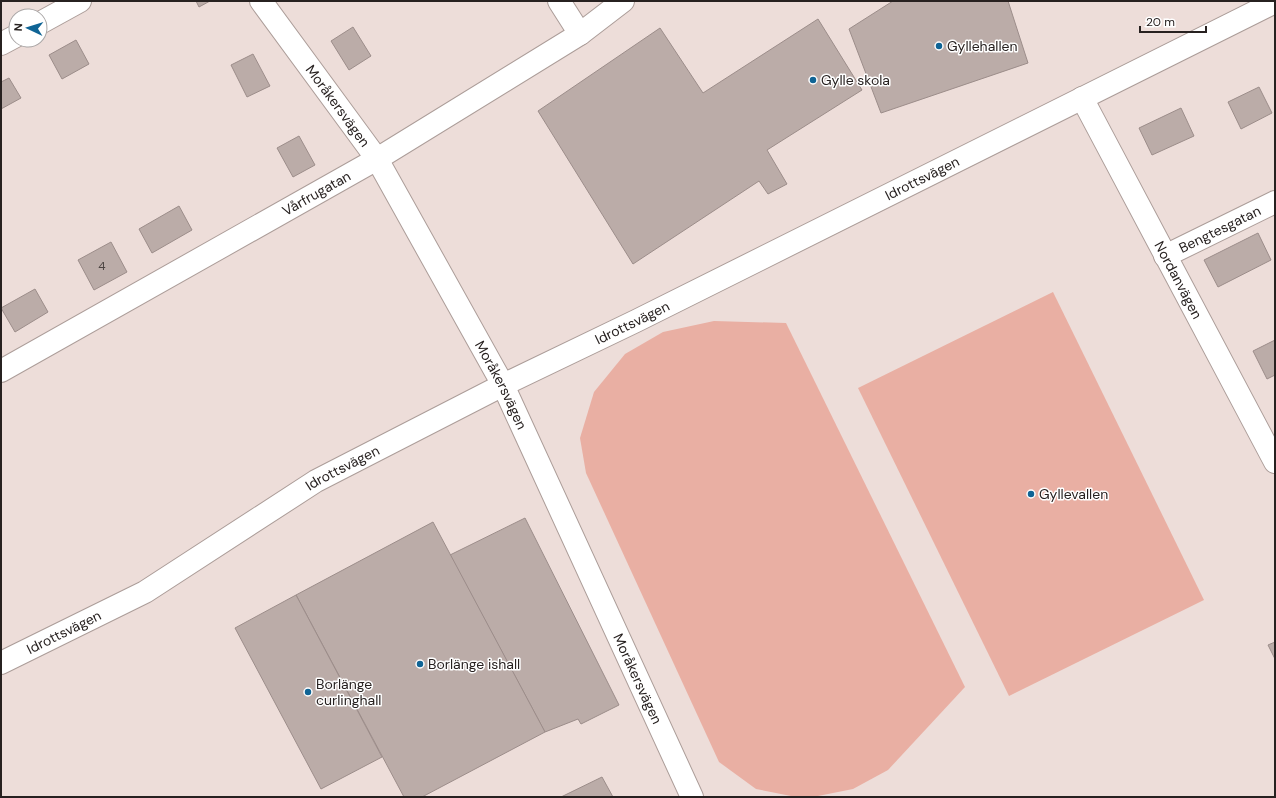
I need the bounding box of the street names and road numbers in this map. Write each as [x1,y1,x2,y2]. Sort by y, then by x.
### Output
street label: Moråkersvägen [302,61,374,150]
street label: Idrottsvägen [882,152,962,204]
street label: Vårfrugatan [279,167,354,220]
street label: Bengtesgatan [1176,201,1264,257]
street label: Nordanvägen [1151,238,1206,322]
street label: Idrottsvägen [592,297,672,348]
street label: Moråkersvägen [471,337,531,432]
street label: Idrottsvägen [302,441,382,494]
street label: Idrottsvägen [24,606,104,658]
street label: Moråkersvägen [609,631,666,727]

